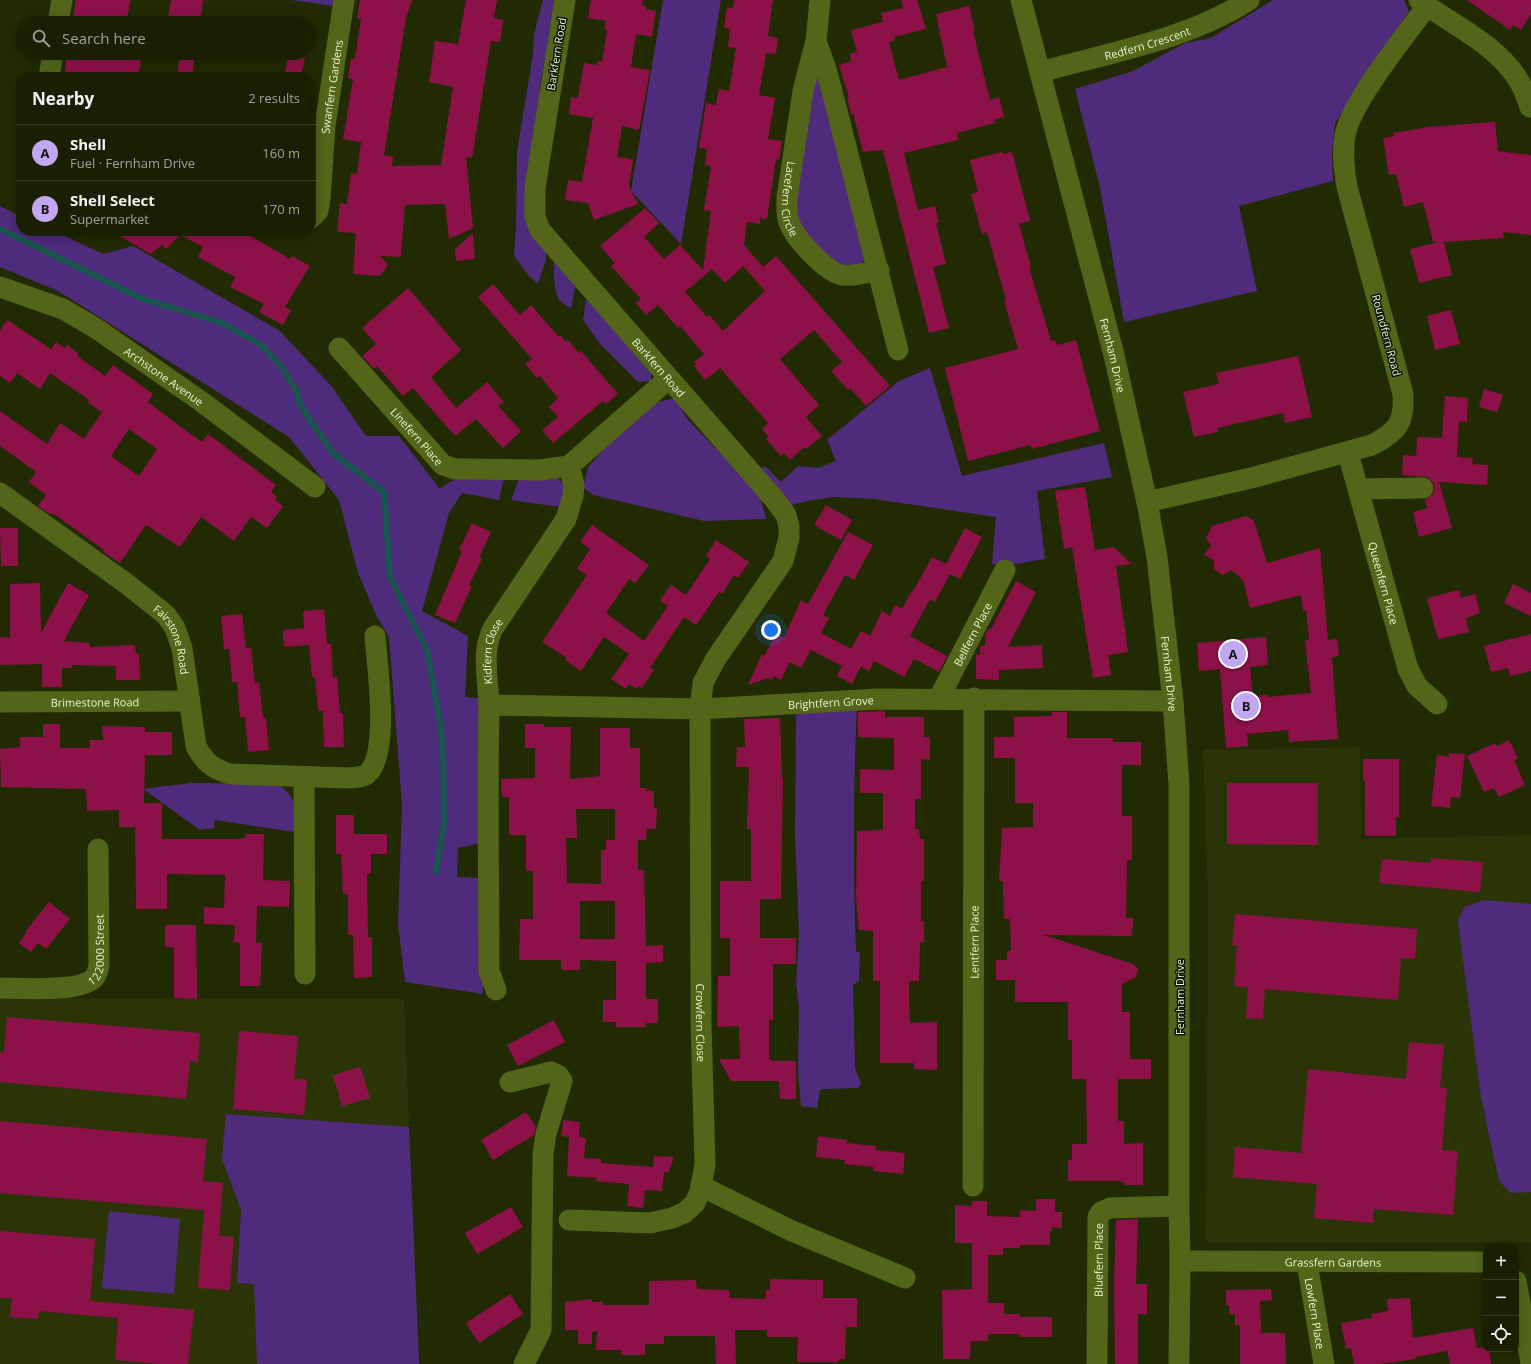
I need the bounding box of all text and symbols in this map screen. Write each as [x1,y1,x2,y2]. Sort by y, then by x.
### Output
search box [16,16,316,60]
street label: Barkfern Road [543,16,569,92]
street label: Redfern Crescent [1103,23,1192,63]
icon: search [30,27,52,49]
text: Search here [62,28,146,48]
street label: Swanfern Gardens [317,39,345,134]
text: Nearby [32,87,94,110]
text: 2 results [248,89,300,107]
text: Shell [70,134,106,154]
text: A [41,144,49,162]
text: 160 m [262,144,300,162]
text: Fuel · Fernham Drive [70,154,195,172]
street label: Lacefern Circle [779,161,802,239]
text: Shell Select [70,190,155,210]
text: B [41,200,49,218]
text: 170 m [262,200,300,218]
text: Supermarket [70,210,149,228]
street label: Roundfern Road [1369,293,1405,377]
street label: Fernham Drive [1097,316,1130,394]
street label: Barkfern Road [629,334,689,400]
street label: Archstone Avenue [122,343,207,409]
street label: Linefern Place [388,404,447,468]
street label: Queenfern Place [1365,540,1403,626]
street label: Bellfern Place [949,600,995,668]
street label: Fairstone Road [151,601,193,675]
street label: Kidfern Close [479,615,505,685]
your location [761,620,781,640]
street label: Fernham Drive [1158,635,1181,712]
pin: A [1220,639,1246,669]
pin: B [1233,691,1259,721]
street label: Brightfern Grove [787,692,874,712]
street label: Brimestone Road [51,694,139,709]
street label: Lentfern Place [966,905,981,979]
street label: 122000 Street [84,914,107,988]
street label: Fernham Drive [1172,959,1187,1035]
street label: Crowfern Close [693,984,710,1062]
street label: Bluefern Place [1090,1223,1105,1297]
map controls [1483,1244,1519,1352]
button: + [1483,1244,1519,1280]
street label: Grassfern Gardens [1285,1254,1381,1269]
street label: Lowfern Place [1302,1277,1329,1350]
button: − [1483,1280,1519,1316]
button: locate [1483,1316,1519,1352]

